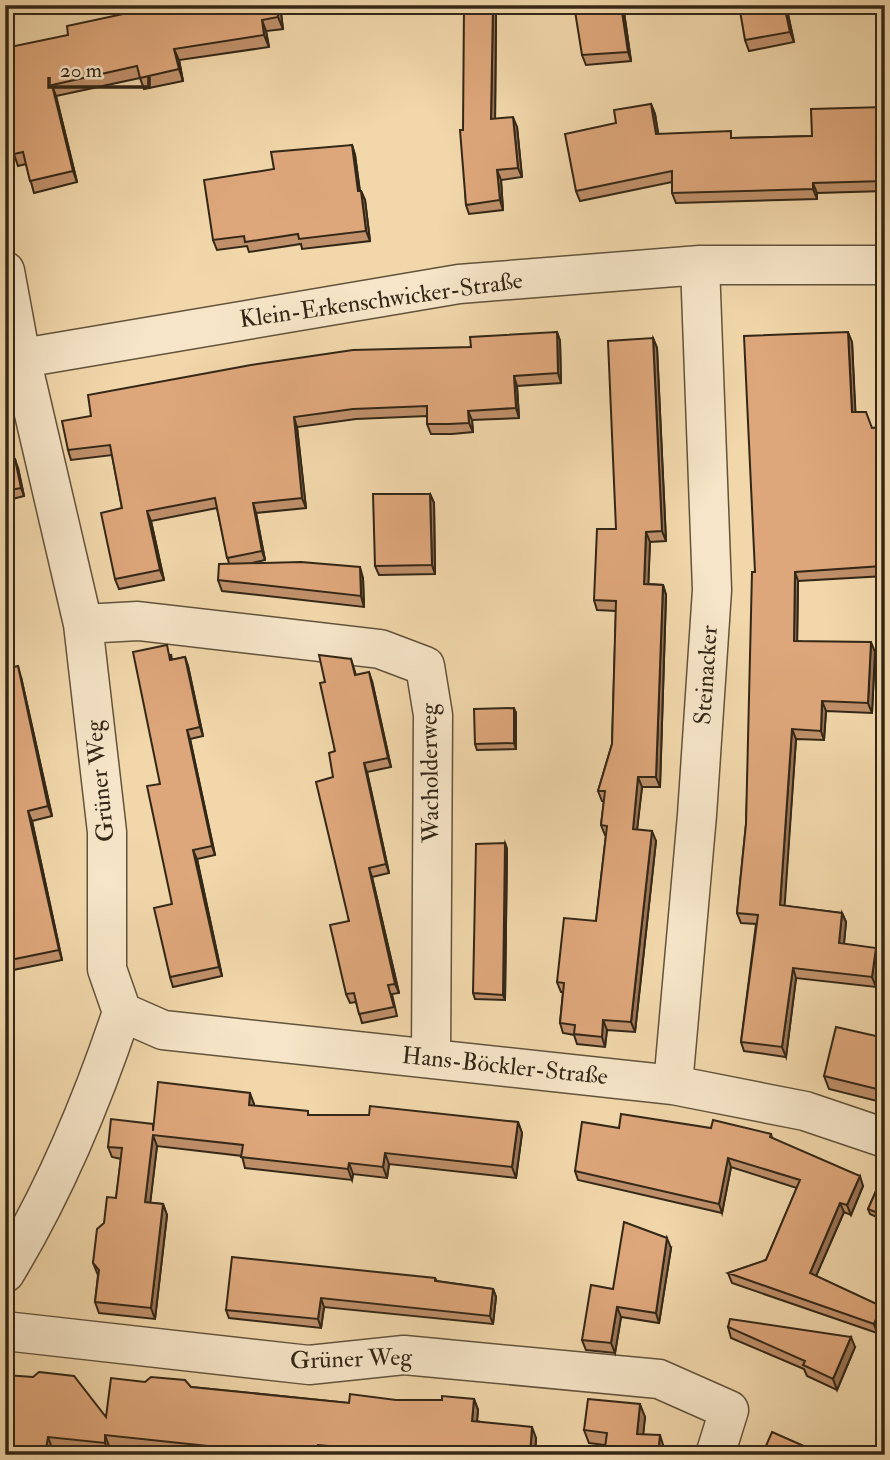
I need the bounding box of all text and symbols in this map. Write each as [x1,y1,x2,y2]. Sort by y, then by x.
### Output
scale bar [49,46,149,90]
text: 20 m [60,57,102,84]
street label: Klein-Erkenschwicker-Straße [237,265,525,335]
street label: Steinacker [687,624,725,726]
street label: Wacholderweg [413,702,447,844]
street label: Grüner Weg [78,718,122,843]
street label: Hans-Böckler-Straße [401,1040,609,1092]
street label: Grüner Weg [289,1341,414,1377]

